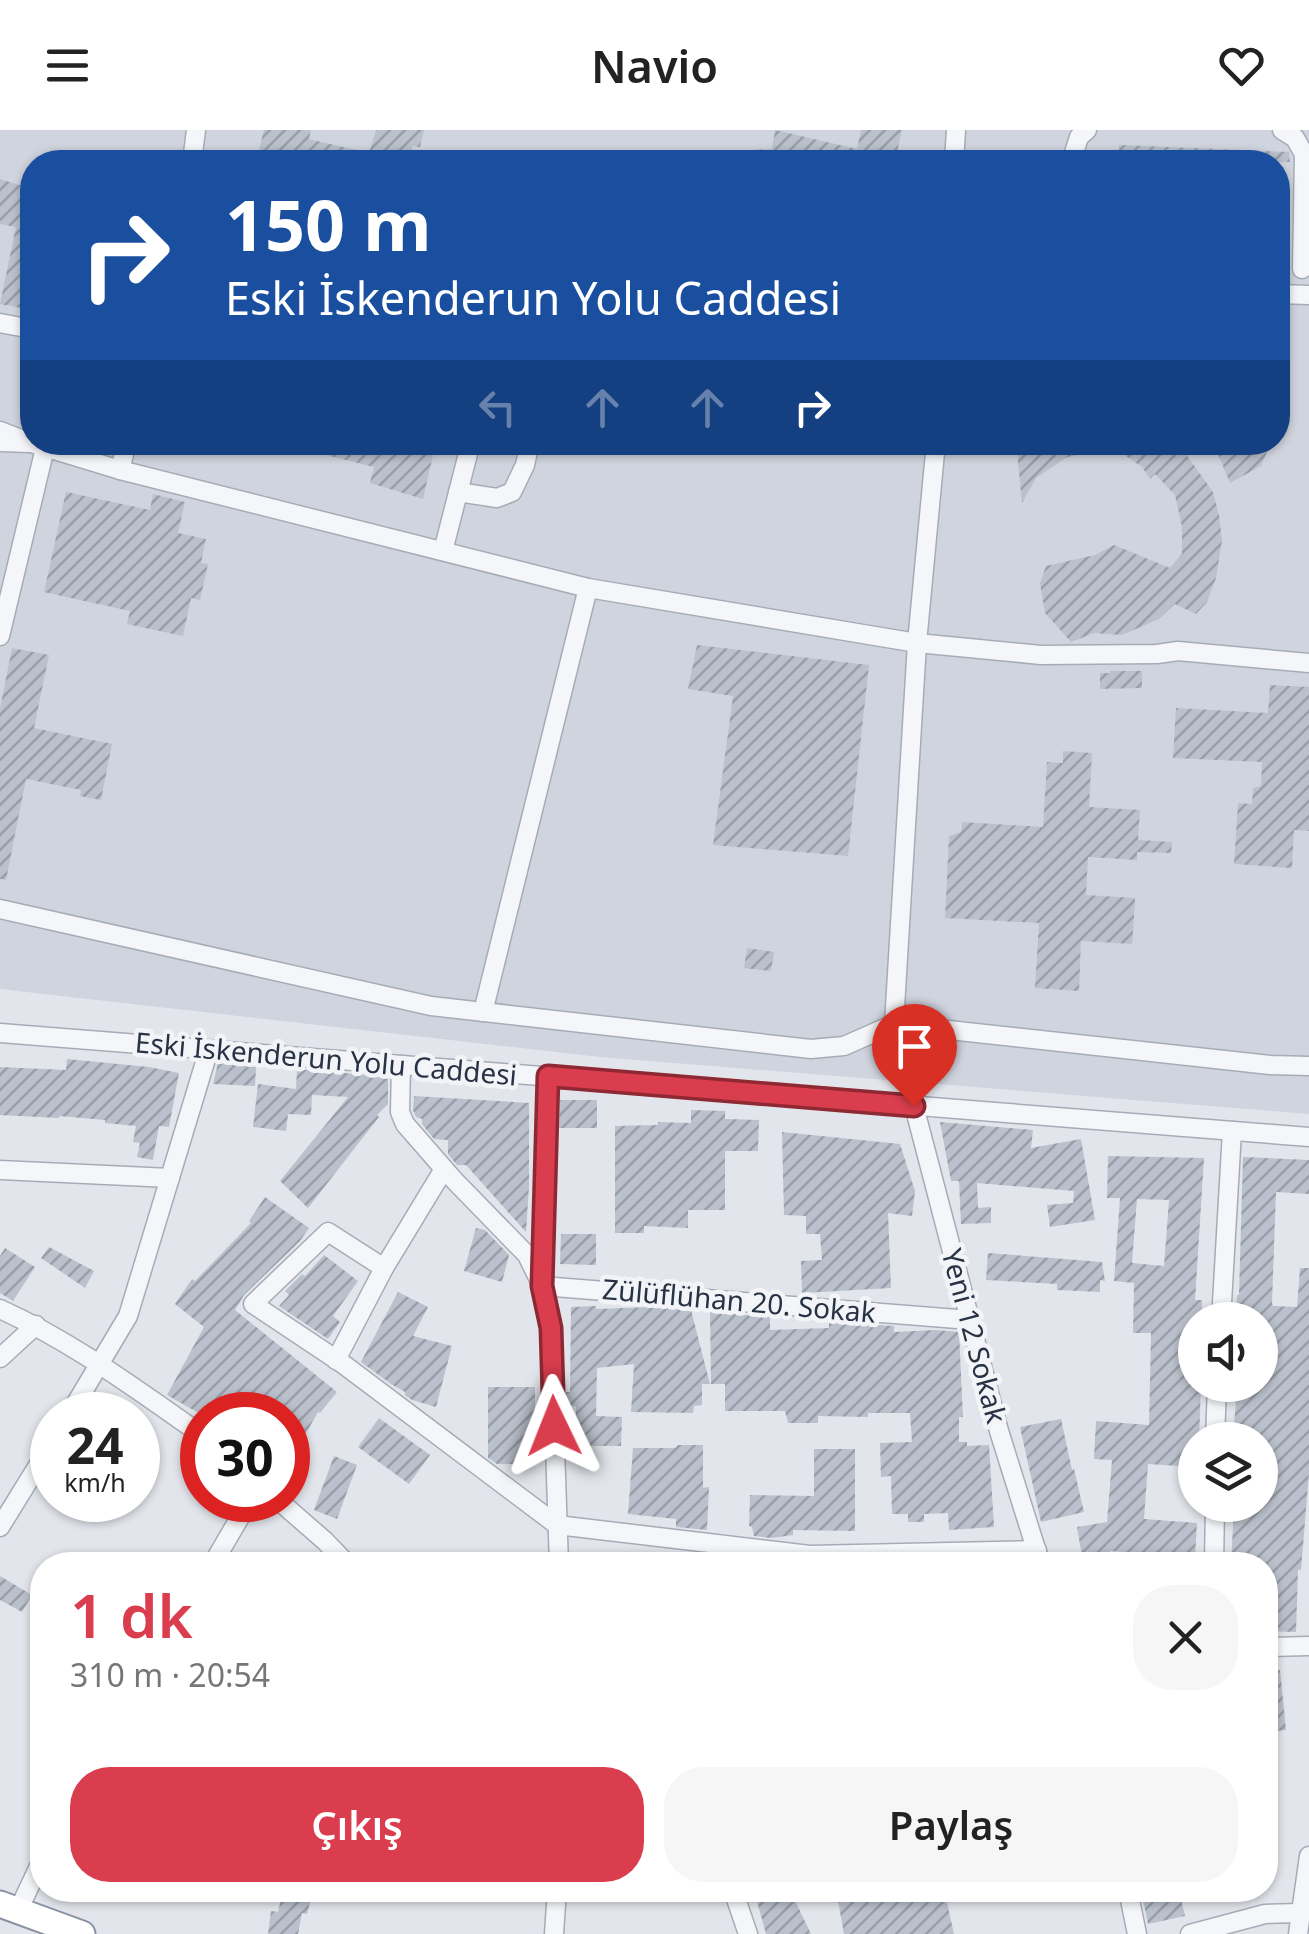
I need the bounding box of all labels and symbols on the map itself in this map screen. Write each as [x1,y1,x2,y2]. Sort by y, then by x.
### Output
pin [872,1004,957,1107]
street label: Eski İskenderun Yolu Caddesi [133,1022,519,1094]
street label: Yeni 12 Sokak [933,1244,1017,1427]
street label: Zülüflühan 20. Sokak [601,1269,877,1331]
position arrow [502,1374,606,1478]
speed limit sign: 30 [180,1392,310,1522]

